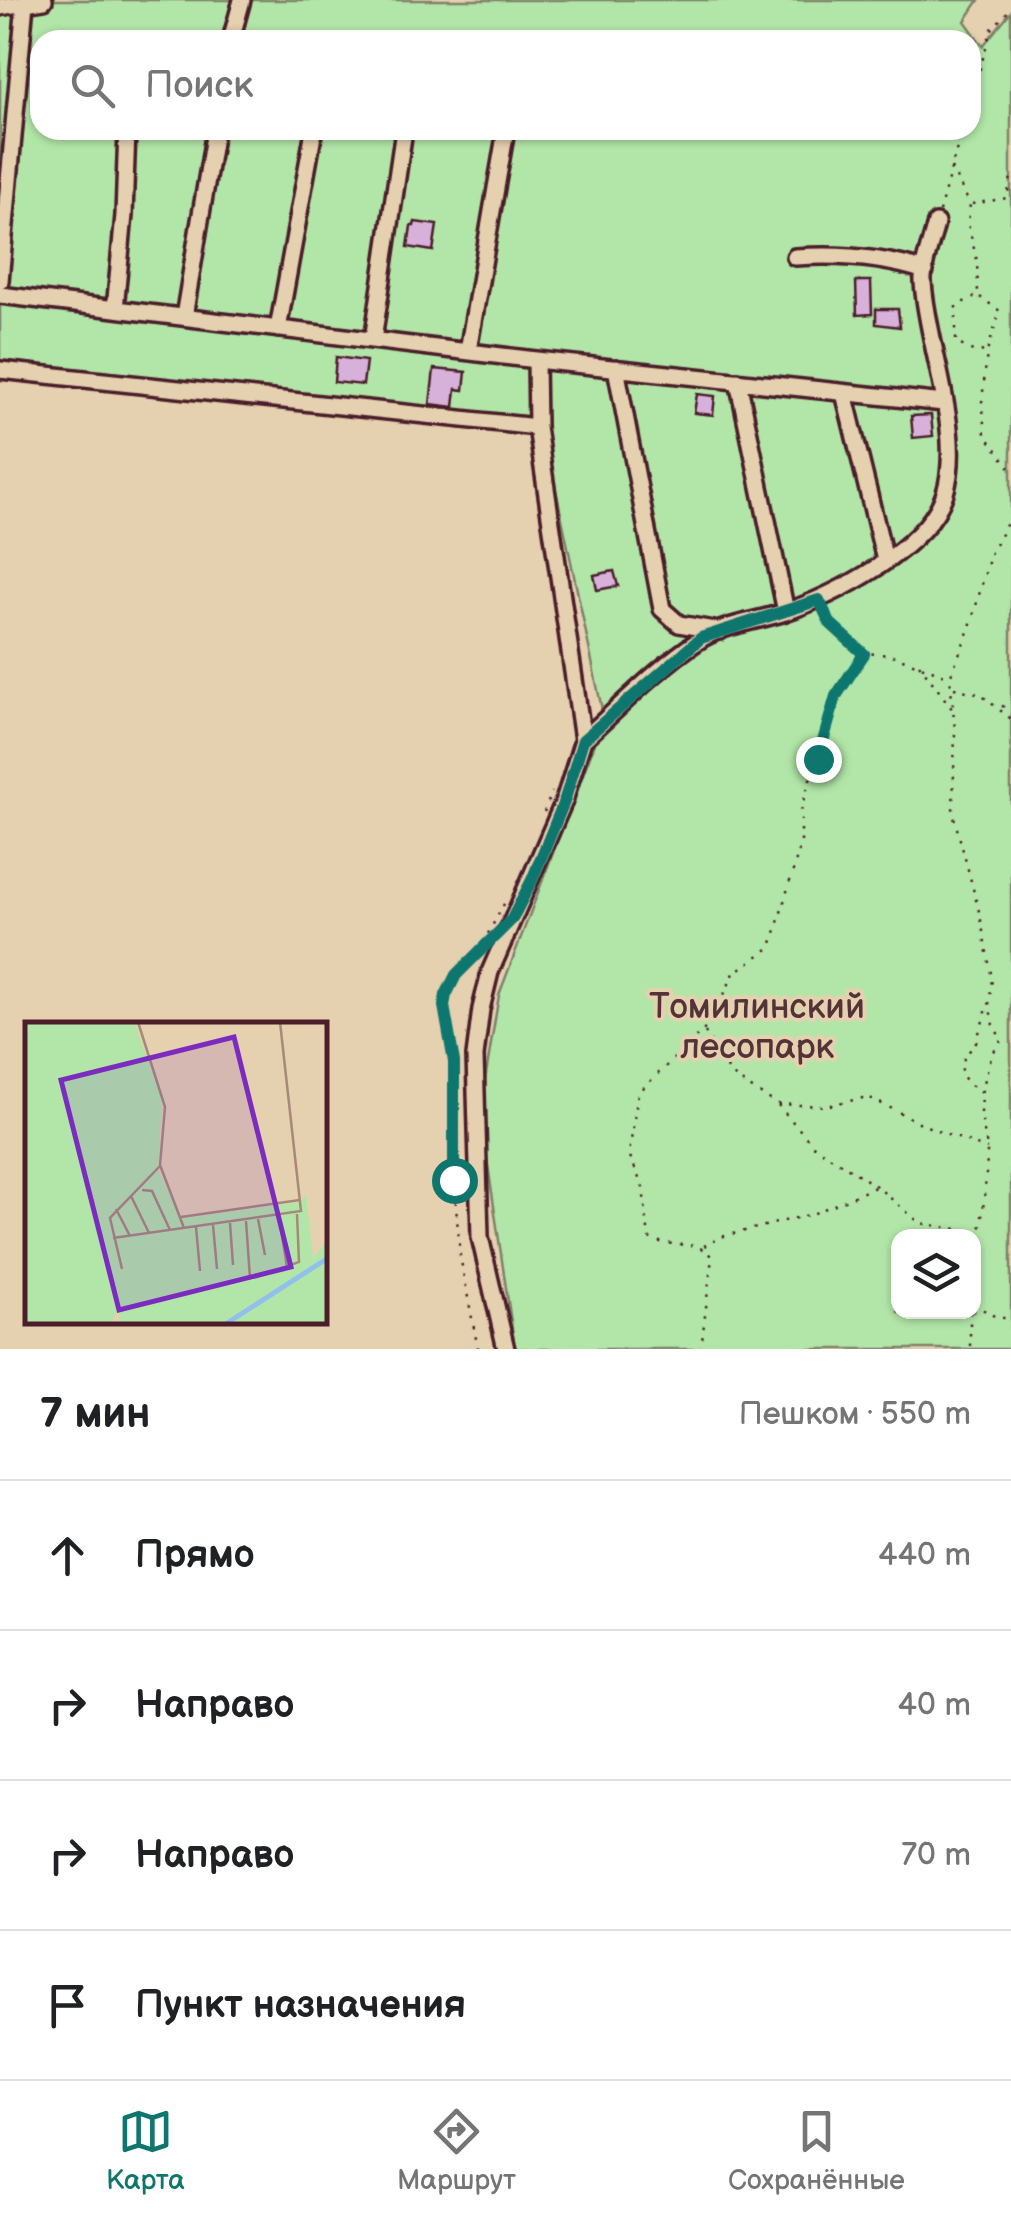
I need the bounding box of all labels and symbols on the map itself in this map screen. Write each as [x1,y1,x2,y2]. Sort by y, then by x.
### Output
route end [796,737,842,783]
park label: Томилинский лесопарк [649,986,865,1069]
inset map [25,1022,328,1324]
route start [432,1158,478,1204]

